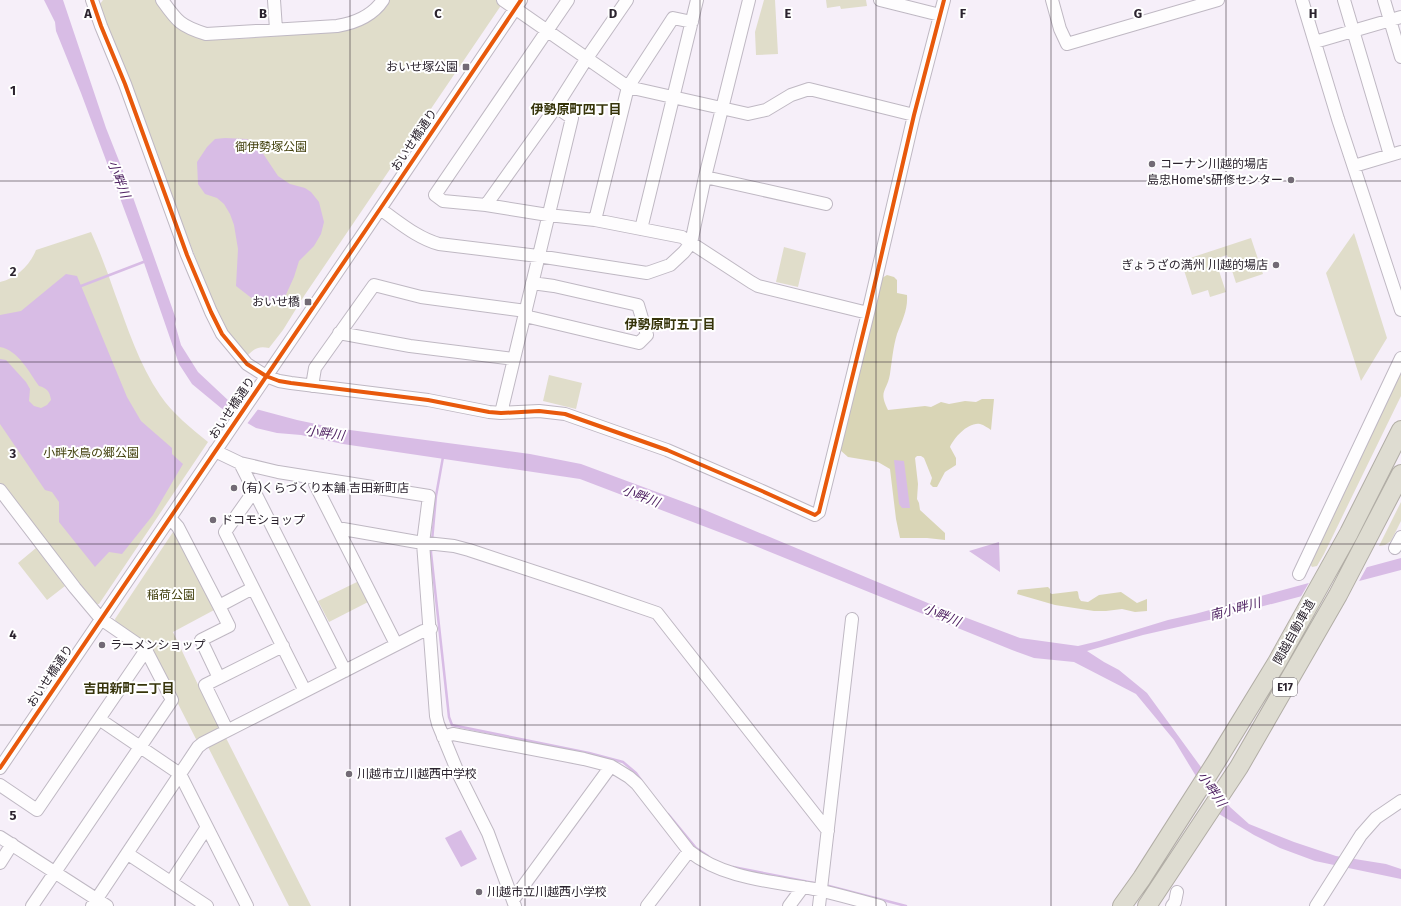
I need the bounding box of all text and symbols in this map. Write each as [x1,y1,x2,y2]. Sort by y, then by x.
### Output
text: A [83,6,92,21]
text: B [259,6,267,21]
text: C [434,6,442,21]
text: D [609,6,618,21]
text: E [785,6,792,21]
text: F [960,6,967,21]
text: G [1134,6,1142,21]
text: H [1309,6,1317,21]
place label: おいせ塚公園 [386,60,458,74]
marker: おいせ塚公園 [461,62,471,72]
text: 1 [10,83,16,98]
district label: 伊勢原町四丁目 [530,102,622,117]
street label: おいせ橋通り [388,106,440,174]
park label: 御伊勢塚公園 [235,140,307,154]
place label: コーナン川越的場店 [1160,157,1268,171]
water label: 小畔川 [105,158,134,202]
marker: コーナン川越的場店 [1147,159,1157,169]
place label: 島忠Home's研修センター [1147,173,1283,187]
marker: 島忠Home's研修センター [1286,175,1296,185]
place label: ぎょうざの満州 川越的場店 [1121,258,1268,272]
marker: ぎょうざの満州 川越的場店 [1271,260,1281,270]
text: 2 [10,264,17,279]
place label: おいせ橋 [252,295,300,309]
marker: おいせ橋 [303,297,313,307]
district label: 伊勢原町五丁目 [624,317,716,332]
street label: おいせ橋通り [206,374,258,442]
water label: 小畔川 [305,423,347,443]
text: 3 [9,446,17,461]
park label: 小畔水鳥の郷公園 [43,446,139,460]
place label: (有)くらづくり本舗 吉田新町店 [242,481,409,495]
water label: 小畔川 [620,482,664,511]
marker: (有)くらづくり本舗 吉田新町店 [229,483,239,493]
place label: ドコモショップ [221,513,305,527]
marker: ドコモショップ [208,515,218,525]
park label: 稲荷公園 [147,588,195,602]
water label: 南小畔川 [1208,595,1264,623]
street label: 関越自動車道 [1270,597,1318,667]
water label: 小畔川 [921,601,965,630]
text: 4 [9,627,17,642]
place label: ラーメンショップ [110,638,206,652]
marker: ラーメンショップ [97,640,107,650]
street label: おいせ橋通り [24,642,76,710]
road number: E17 [1273,678,1297,696]
district label: 吉田新町二丁目 [83,681,175,696]
place label: 川越市立川越西中学校 [357,767,477,781]
marker: 川越市立川越西中学校 [344,769,354,779]
water label: 小畔川 [1195,769,1230,811]
text: 5 [10,808,17,823]
place label: 川越市立川越西小学校 [487,885,607,899]
marker: 川越市立川越西小学校 [474,887,484,897]

